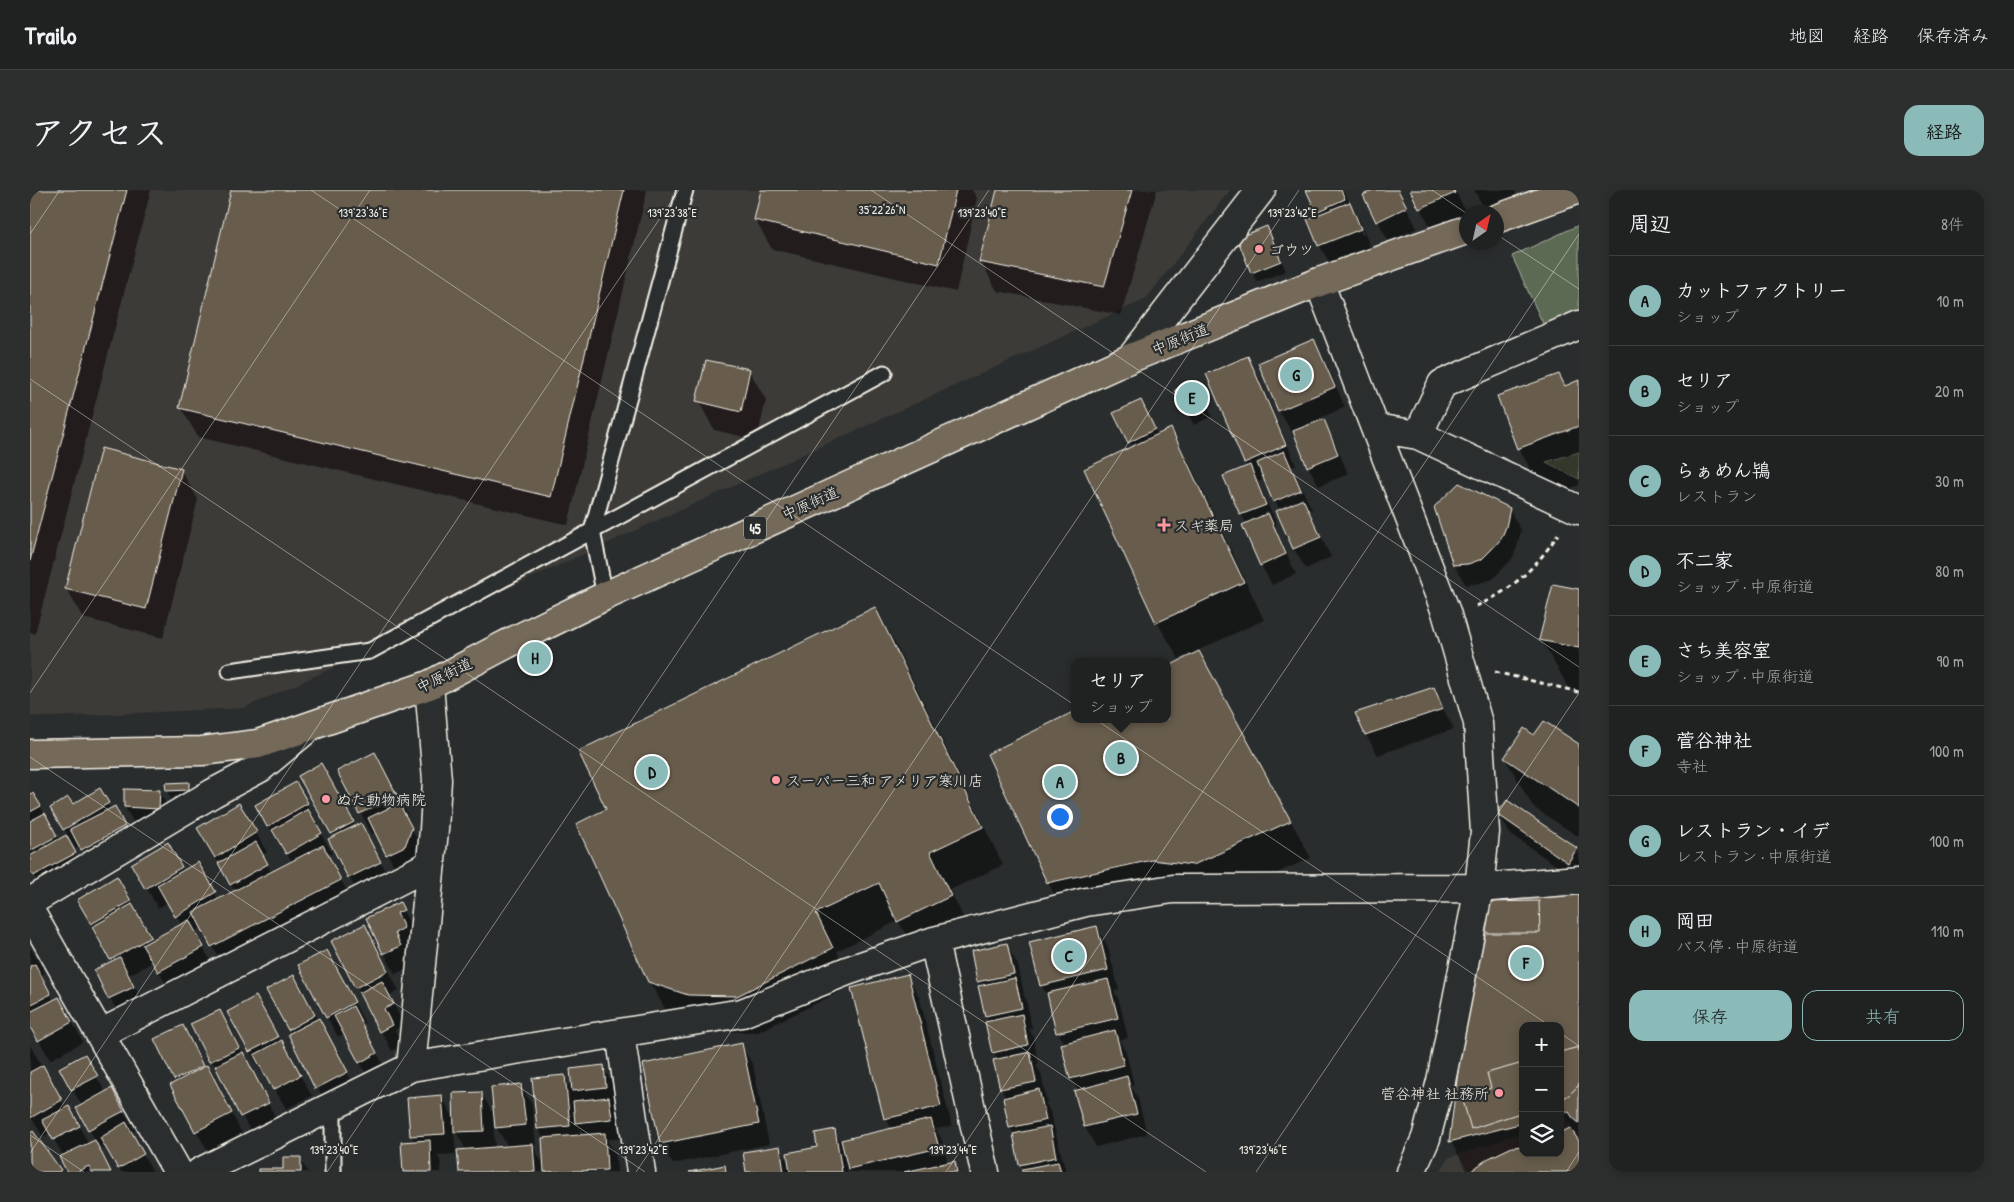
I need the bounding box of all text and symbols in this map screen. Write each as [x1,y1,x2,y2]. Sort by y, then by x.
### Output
text: Trailo [25,19,76,51]
text: 地図 [1789,23,1825,48]
text: 経路 [1853,23,1889,48]
text: 保存済み [1917,23,1989,48]
button: 経路 [1904,105,1984,156]
text: アクセス [30,109,168,156]
text: 35°22'26"N [859,201,905,218]
text: 139°23'36"E [339,204,388,221]
text: 139°23'38"E [647,204,697,221]
text: 139°23'40"E [958,204,1007,221]
text: 139°23'42"E [1268,204,1317,221]
north arrow [1459,205,1504,250]
text: 周辺 [1629,209,1671,238]
text: 8件 [1941,213,1964,235]
place label: ゴウツ [1269,239,1314,260]
marker: ゴウツ [1253,243,1265,255]
text: カットファクトリー [1676,277,1847,303]
text: A [1641,290,1649,312]
text: 10 m [1936,290,1964,312]
text: ショップ [1676,305,1739,327]
street label: 中原街道 [1148,318,1212,360]
pin: G [1280,356,1312,394]
text: セリア [1676,367,1733,393]
pin: E [1176,379,1208,417]
text: B [1641,380,1649,402]
text: 20 m [1935,380,1964,402]
text: ショップ [1676,395,1739,417]
text: らぁめん鴇 [1676,457,1771,483]
text: C [1641,470,1649,492]
text: 30 m [1935,470,1964,492]
street label: 中原街道 [778,481,842,525]
text: レストラン [1676,485,1757,507]
place label: スギ薬局 [1174,515,1234,536]
road number: 45 [744,516,766,539]
marker: スギ薬局 [1158,519,1170,531]
text: 不二家 [1676,547,1733,573]
text: D [1641,560,1649,582]
text: 80 m [1935,560,1964,582]
text: ショップ · 中原街道 [1676,575,1814,597]
text: さち美容室 [1676,637,1771,663]
pin: H [519,639,551,677]
text: E [1641,650,1649,672]
text: 90 m [1936,650,1964,672]
street label: 中原街道 [412,652,476,698]
popup [1071,658,1171,723]
text: ショップ · 中原街道 [1676,665,1814,687]
text: セリア [1089,667,1146,693]
text: ショップ [1089,695,1153,717]
text: 菅谷神社 [1676,727,1752,753]
pin: B [1105,739,1137,777]
text: F [1642,740,1648,762]
text: 100 m [1929,740,1964,762]
pin: D [636,753,668,791]
text: 寺社 [1676,755,1708,777]
pin: A [1044,763,1076,801]
place label: スーパー三和 アメリア寒川店 [786,770,983,791]
marker: スーパー三和 アメリア寒川店 [770,774,782,786]
place label: ぬた動物病院 [336,789,426,810]
marker: ぬた動物病院 [320,793,332,805]
your location [1047,804,1073,830]
text: レストラン・イデ [1676,817,1830,843]
text: G [1641,830,1649,852]
text: 100 m [1929,830,1964,852]
text: レストラン · 中原街道 [1676,845,1832,867]
text: 岡田 [1676,907,1714,933]
text: H [1641,920,1649,942]
text: 110 m [1931,920,1964,942]
text: バス停 · 中原街道 [1676,935,1799,957]
pin: C [1053,937,1085,975]
pin: F [1510,944,1542,982]
button: 保存 [1629,990,1792,1041]
button: 共有 [1802,990,1964,1041]
map controls [1519,1022,1564,1157]
button: + [1519,1022,1564,1067]
button: − [1519,1067,1564,1112]
place label: 菅谷神社 社務所 [1381,1083,1489,1104]
marker: 菅谷神社 社務所 [1493,1087,1505,1099]
button: layers [1519,1112,1564,1157]
text: 139°23'40"E [310,1141,359,1158]
text: 139°23'42"E [619,1141,668,1158]
text: 139°23'44"E [929,1141,978,1158]
text: 139°23'46"E [1239,1141,1288,1158]

